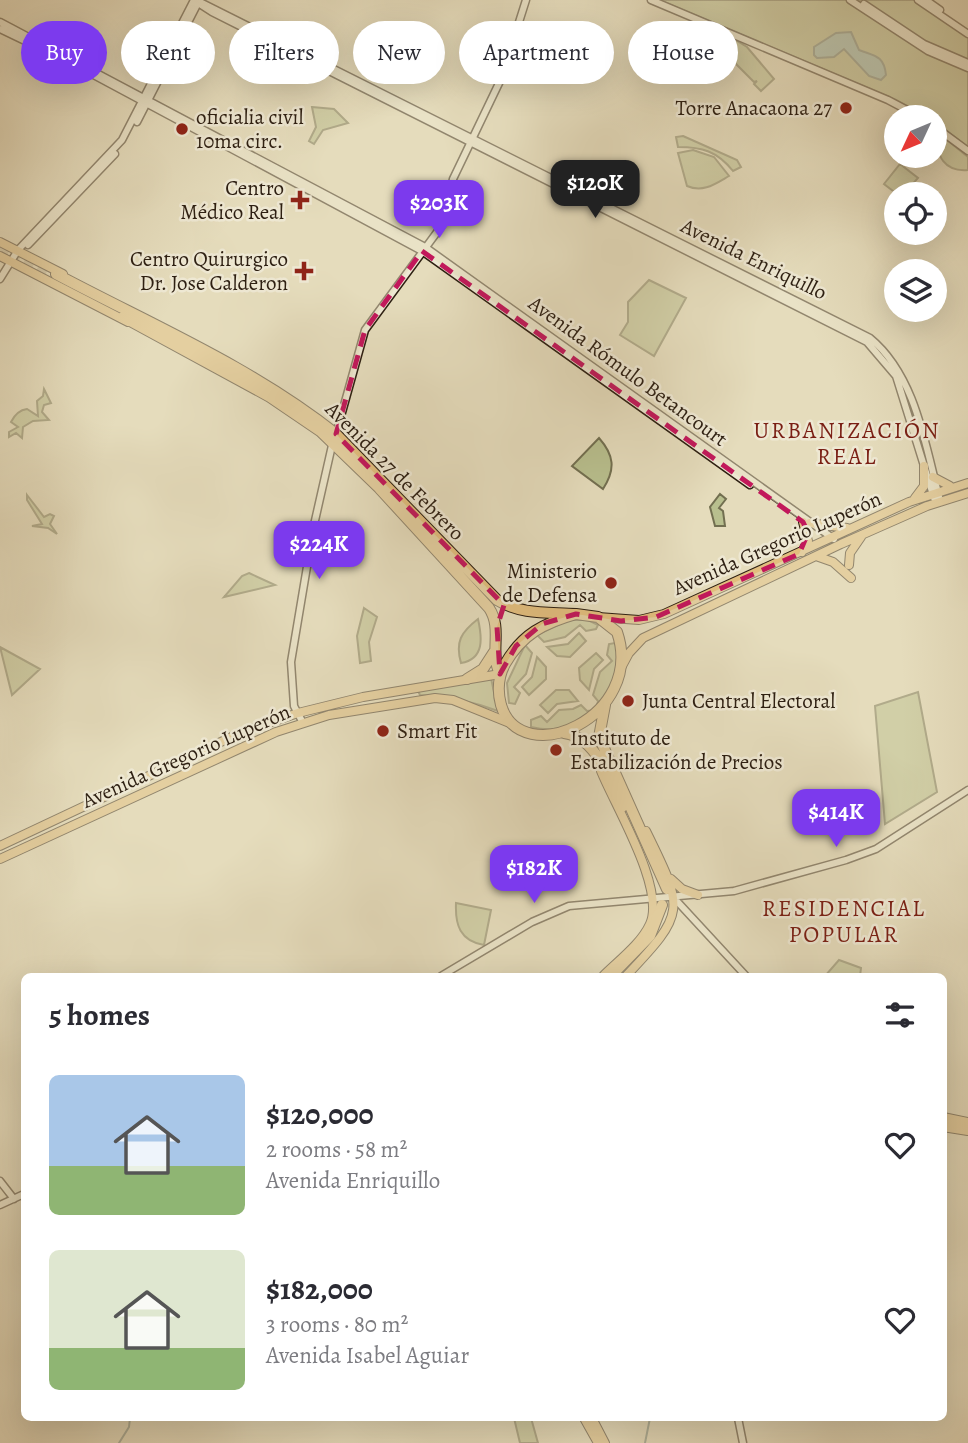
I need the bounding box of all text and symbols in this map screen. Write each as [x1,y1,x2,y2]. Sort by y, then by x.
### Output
chip: Buy [21,21,107,84]
chip: Rent [121,21,215,84]
chip: Filters [229,21,339,84]
chip: New [353,21,445,84]
chip: Apartment [459,21,614,84]
chip: House [628,21,738,84]
place label: Torre Anacaona 27 [676,94,832,122]
marker: Torre Anacaona 27 [838,100,854,116]
place label: oficialia civil 10ma circ. [196,103,304,155]
north arrow [884,105,947,168]
map controls [884,105,947,322]
marker: oficialia civil 10ma circ. [174,121,190,137]
pin: $120K [546,160,644,220]
text: $120K [567,167,623,198]
place label: Centro Médico Real [180,174,284,226]
pin: $203K [390,180,488,240]
button: locate [884,182,947,245]
text: $203K [410,187,468,218]
marker: Centro Médico Real [290,190,310,210]
street label: Avenida Enriquillo [676,211,832,306]
place label: Centro Quirurgico Dr. Jose Calderon [130,245,288,297]
button: layers [884,259,947,322]
marker: Centro Quirurgico Dr. Jose Calderon [294,261,314,281]
street label: Avenida Rómulo Betancourt [522,289,733,453]
street label: Avenida 27 de Febrero [319,395,471,547]
district label: URBANIZACIÓN REAL [753,415,941,472]
street label: Avenida Gregorio Luperón [667,484,886,602]
pin: $224K [270,522,368,581]
text: $224K [290,528,348,559]
place label: Ministerio de Defensa [502,557,597,609]
marker: Ministerio de Defensa [603,575,619,591]
place label: Junta Central Electoral [642,687,835,715]
marker: Junta Central Electoral [620,693,636,709]
street label: Avenida Gregorio Luperón [76,697,295,815]
place label: Smart Fit [397,717,478,745]
marker: Smart Fit [375,723,391,739]
place label: Instituto de Estabilización de Precios [570,724,783,776]
marker: Instituto de Estabilización de Precios [548,742,564,758]
pin: $414K [787,790,885,849]
text: $414K [808,796,864,827]
pin: $182K [485,846,583,905]
text: $182K [506,852,562,883]
district label: RESIDENCIAL POPULAR [762,893,926,950]
text: 5 homes [49,995,150,1035]
icon: filters [881,996,919,1034]
text: $120,000 [266,1094,374,1134]
icon: home [105,1103,189,1187]
icon: heart [881,1126,919,1164]
text: 2 rooms · 58 m² [266,1134,407,1165]
text: Avenida Enriquillo [266,1165,440,1196]
text: $182,000 [266,1269,373,1309]
icon: home [105,1278,189,1362]
icon: heart [881,1301,919,1339]
text: 3 rooms · 80 m² [266,1309,408,1340]
text: Avenida Isabel Aguiar [266,1340,469,1371]

